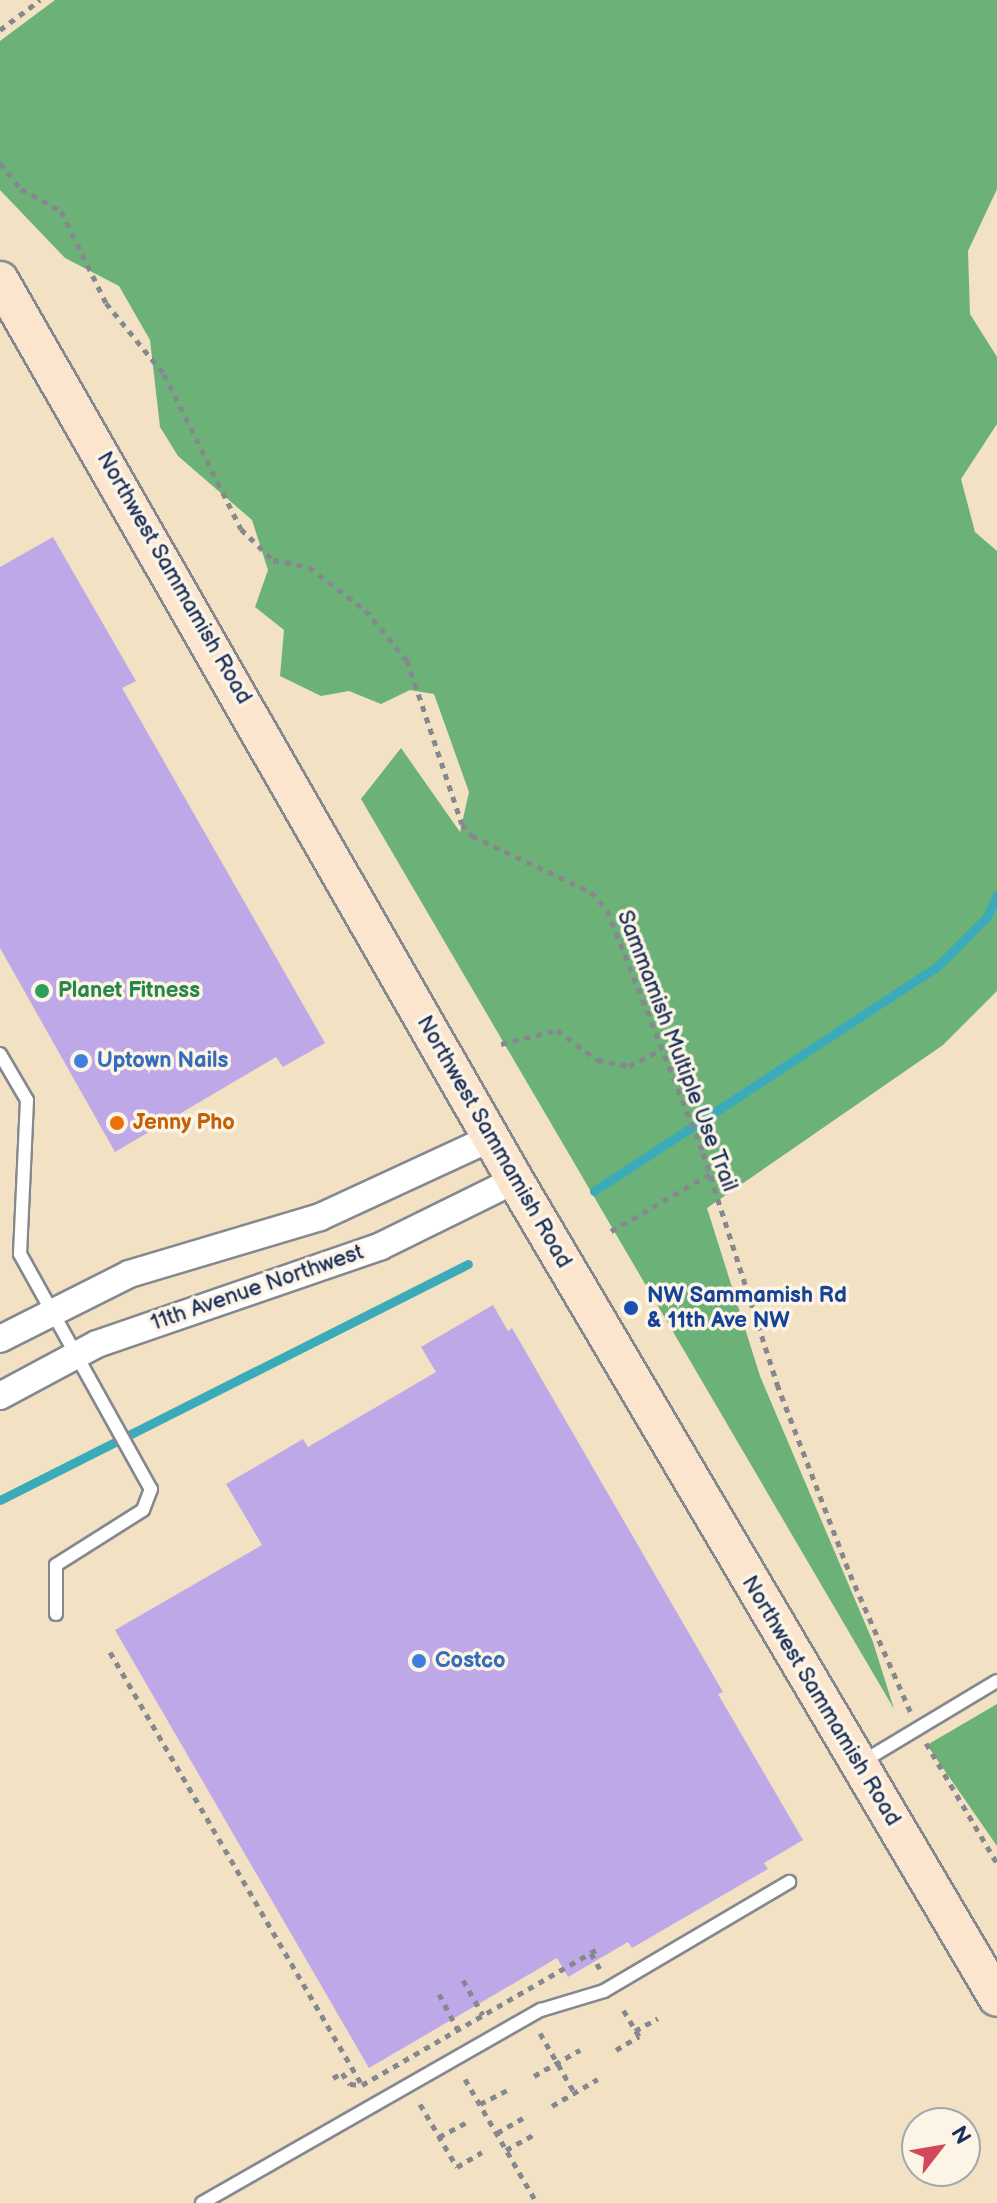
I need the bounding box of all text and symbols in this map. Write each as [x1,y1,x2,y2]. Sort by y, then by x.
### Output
street label: Northwest Sammamish Road [91,447,257,709]
street label: Sammamish Multiple Use Trail [611,906,743,1196]
place label: Planet Fitness [58,978,200,1004]
marker: Planet Fitness [33,982,51,1000]
street label: Northwest Sammamish Road [411,1011,577,1273]
place label: Uptown Nails [97,1048,228,1074]
marker: Uptown Nails [72,1052,90,1070]
place label: Jenny Pho [133,1110,236,1136]
marker: Jenny Pho [108,1114,126,1132]
street label: 11th Avenue Northwest [147,1239,367,1337]
place label: NW Sammamish Rd & 11th Ave NW [647,1282,847,1334]
marker: NW Sammamish Rd & 11th Ave NW [622,1299,640,1317]
street label: Northwest Sammamish Road [736,1571,906,1831]
place label: Costco [435,1648,506,1674]
marker: Costco [410,1652,428,1670]
north arrow [901,2107,981,2187]
text: N [944,2121,976,2149]

